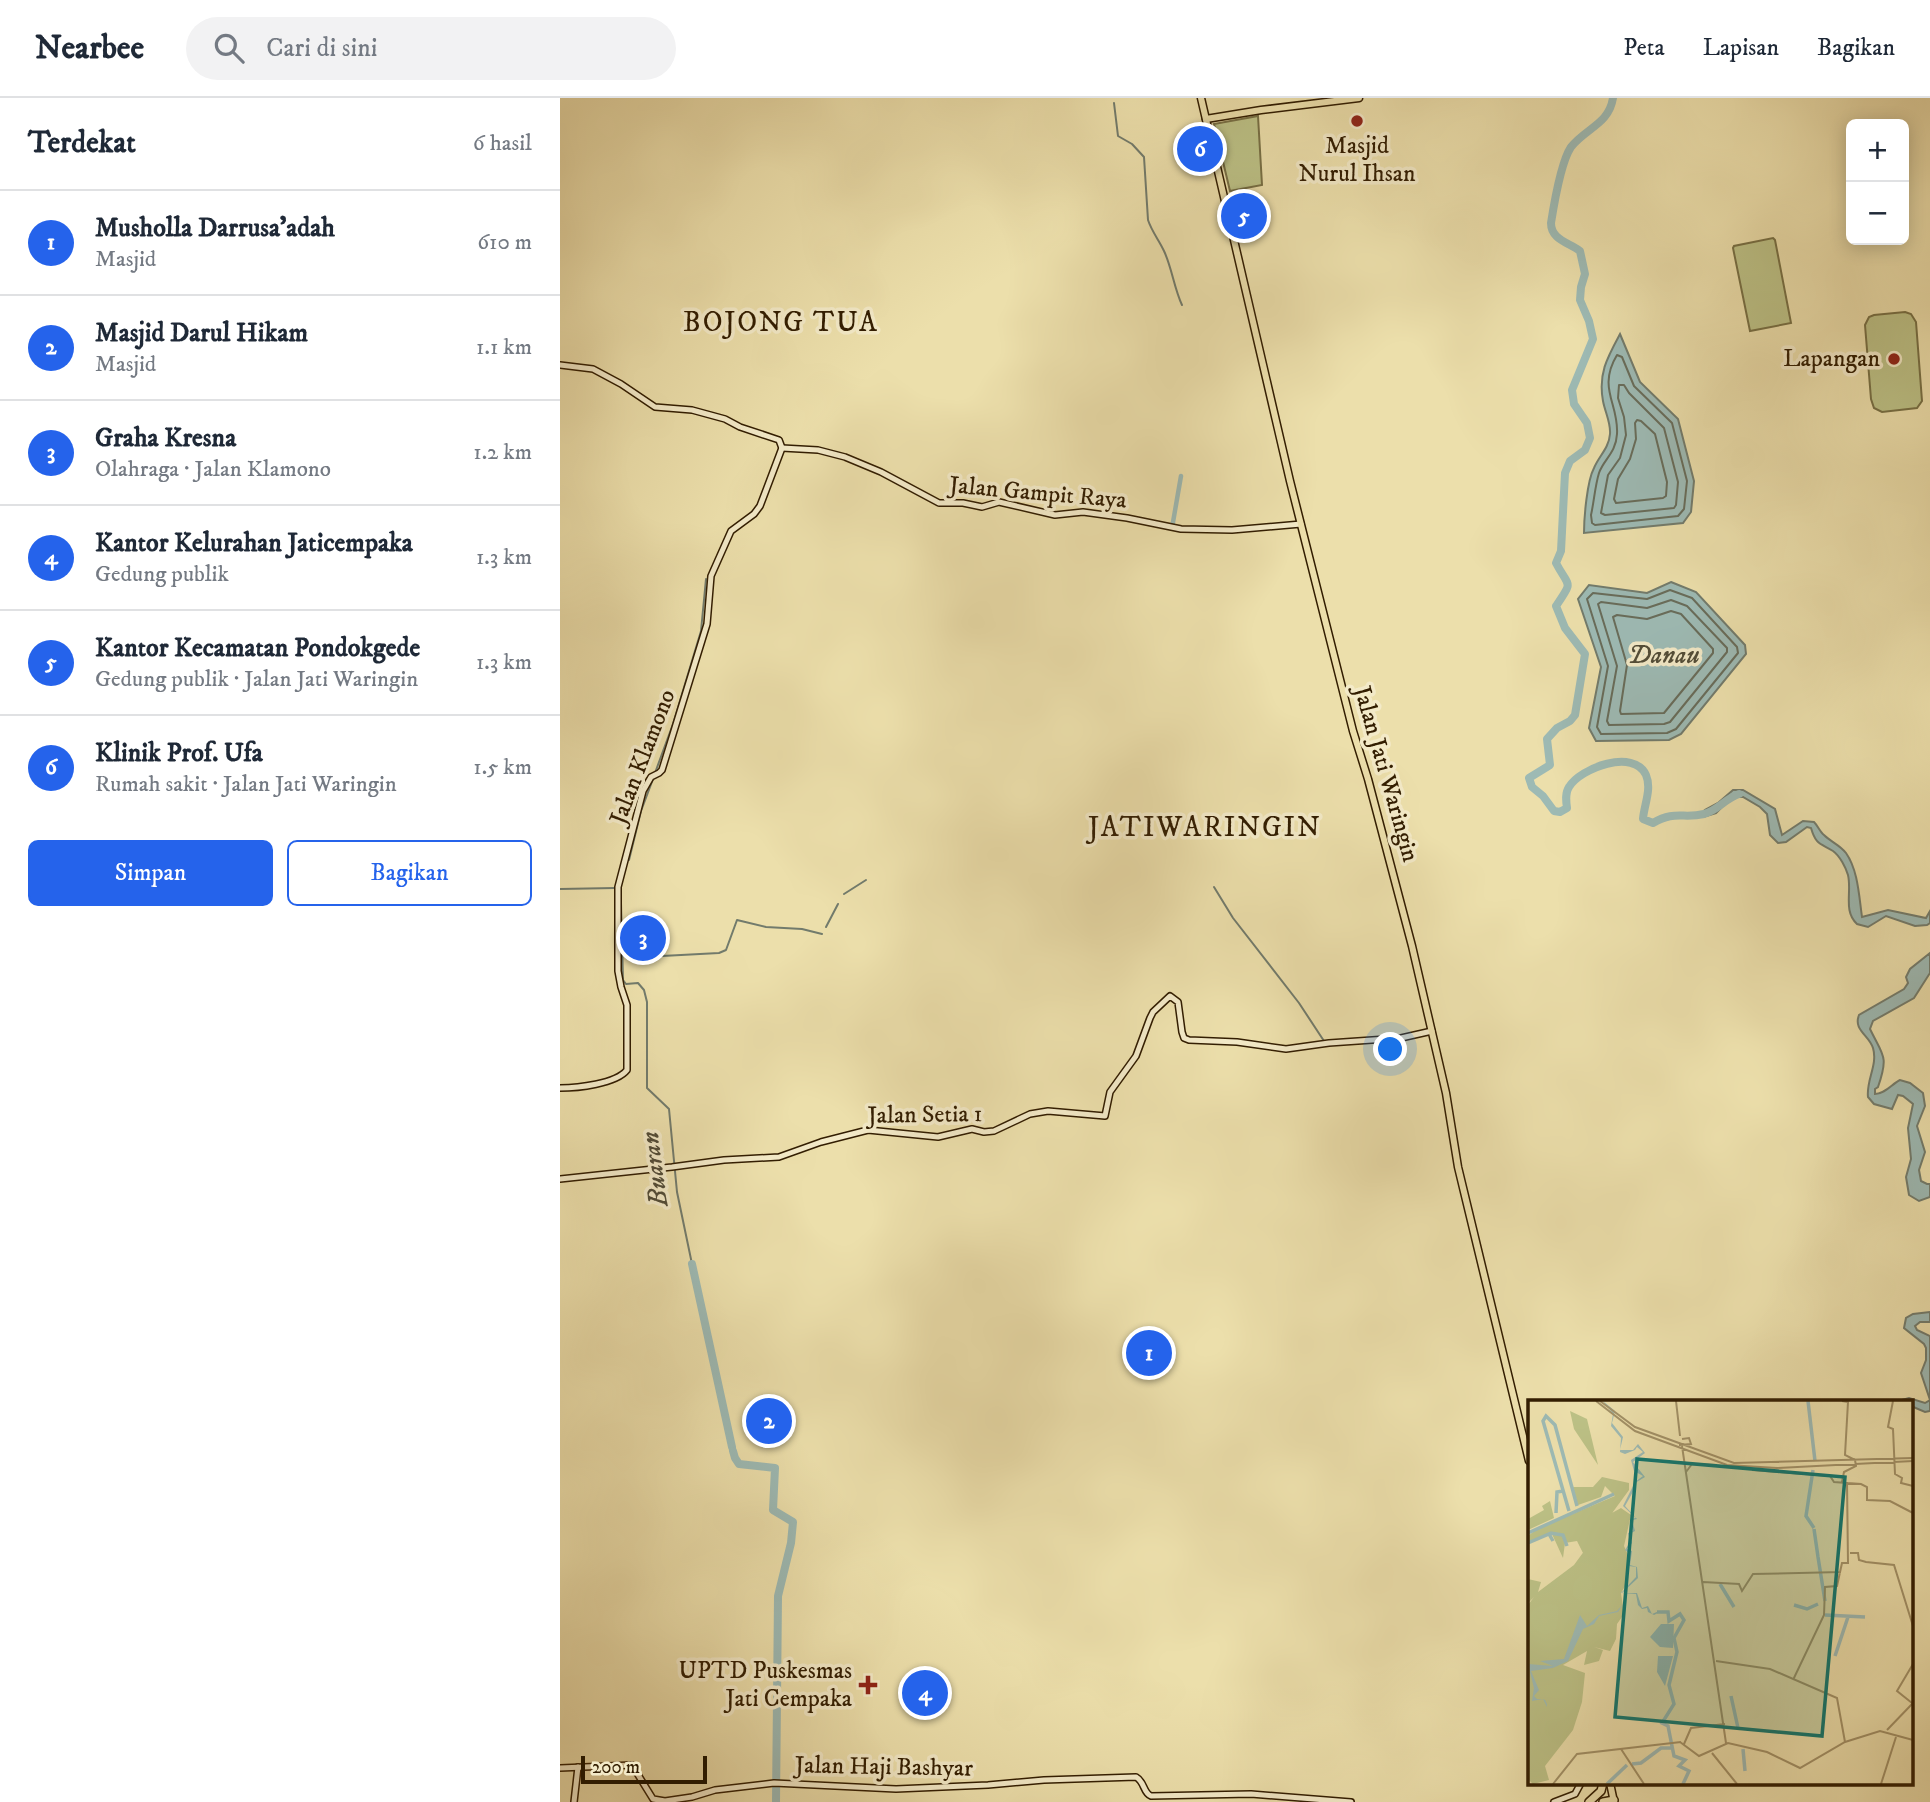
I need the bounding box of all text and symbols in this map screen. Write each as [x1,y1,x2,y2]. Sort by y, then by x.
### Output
search box [186,17,676,80]
text: Nearbee [35,28,144,69]
icon: search [210,29,248,67]
text: Cari di sini [266,32,377,65]
text: Peta [1623,33,1665,63]
text: Lapisan [1703,33,1779,63]
text: Bagikan [1817,33,1895,63]
marker: Masjid Nurul Ihsan [1349,113,1365,129]
map controls [1846,119,1909,245]
button: + [1846,119,1909,182]
pin: 6 [1177,123,1223,175]
text: Terdekat [28,125,136,162]
text: 6 hasil [473,129,532,158]
place label: Masjid Nurul Ihsan [1299,131,1416,189]
button: − [1846,182,1909,245]
pin: 5 [1221,190,1267,242]
text: Musholla Darrusa'adah [95,212,335,245]
text: 1 [47,228,55,257]
text: 610 m [477,228,532,257]
text: Masjid [95,245,156,274]
district label: BOJONG TUA [683,305,879,340]
text: Masjid Darul Hikam [95,317,308,350]
text: 2 [45,333,57,362]
text: 1.1 km [476,333,532,362]
place label: Lapangan [1783,344,1880,374]
text: Masjid [95,350,156,379]
marker: Lapangan [1886,351,1902,367]
text: Graha Kresna [95,422,236,455]
text: 3 [47,438,55,467]
text: 1.2 km [473,438,532,467]
text: Olahraga · Jalan Klamono [95,455,331,484]
street label: Jalan Gampit Raya [946,470,1129,516]
text: Kantor Kelurahan Jaticempaka [95,527,413,560]
text: 4 [44,543,58,572]
text: 1.3 km [476,543,532,572]
text: Gedung publik [95,560,229,589]
text: Kantor Kecamatan Pondokgede [95,632,420,665]
water label: Danau [1628,639,1700,672]
text: 5 [45,648,57,677]
text: 1.3 km [476,648,532,677]
text: Gedung publik · Jalan Jati Waringin [95,665,418,694]
street label: Jalan Jati Waringin [1346,681,1426,866]
street label: Jalan Klamono [603,685,683,831]
text: Klinik Prof. Ufa [95,737,263,770]
text: 6 [45,753,57,782]
text: 1.5 km [473,753,532,782]
text: Rumah sakit · Jalan Jati Waringin [95,770,397,799]
district label: JATIWARINGIN [1085,810,1322,845]
button: Simpan [28,840,273,906]
button: Bagikan [287,840,532,906]
pin: 3 [620,912,666,964]
your location [1373,1032,1407,1066]
street label: Jalan Setia 1 [865,1099,983,1131]
water label: Buaran [634,1130,676,1209]
pin: 1 [1126,1327,1172,1379]
pin: 2 [746,1395,792,1447]
inset map [1528,1400,1912,1784]
place label: UPTD Puskesmas Jati Cempaka [678,1656,853,1714]
pin: 4 [902,1667,948,1719]
marker: UPTD Puskesmas Jati Cempaka [858,1675,878,1695]
street label: Jalan Haji Bashyar [793,1750,973,1784]
scale bar [581,1753,707,1785]
text: 200 m [592,1756,640,1779]

